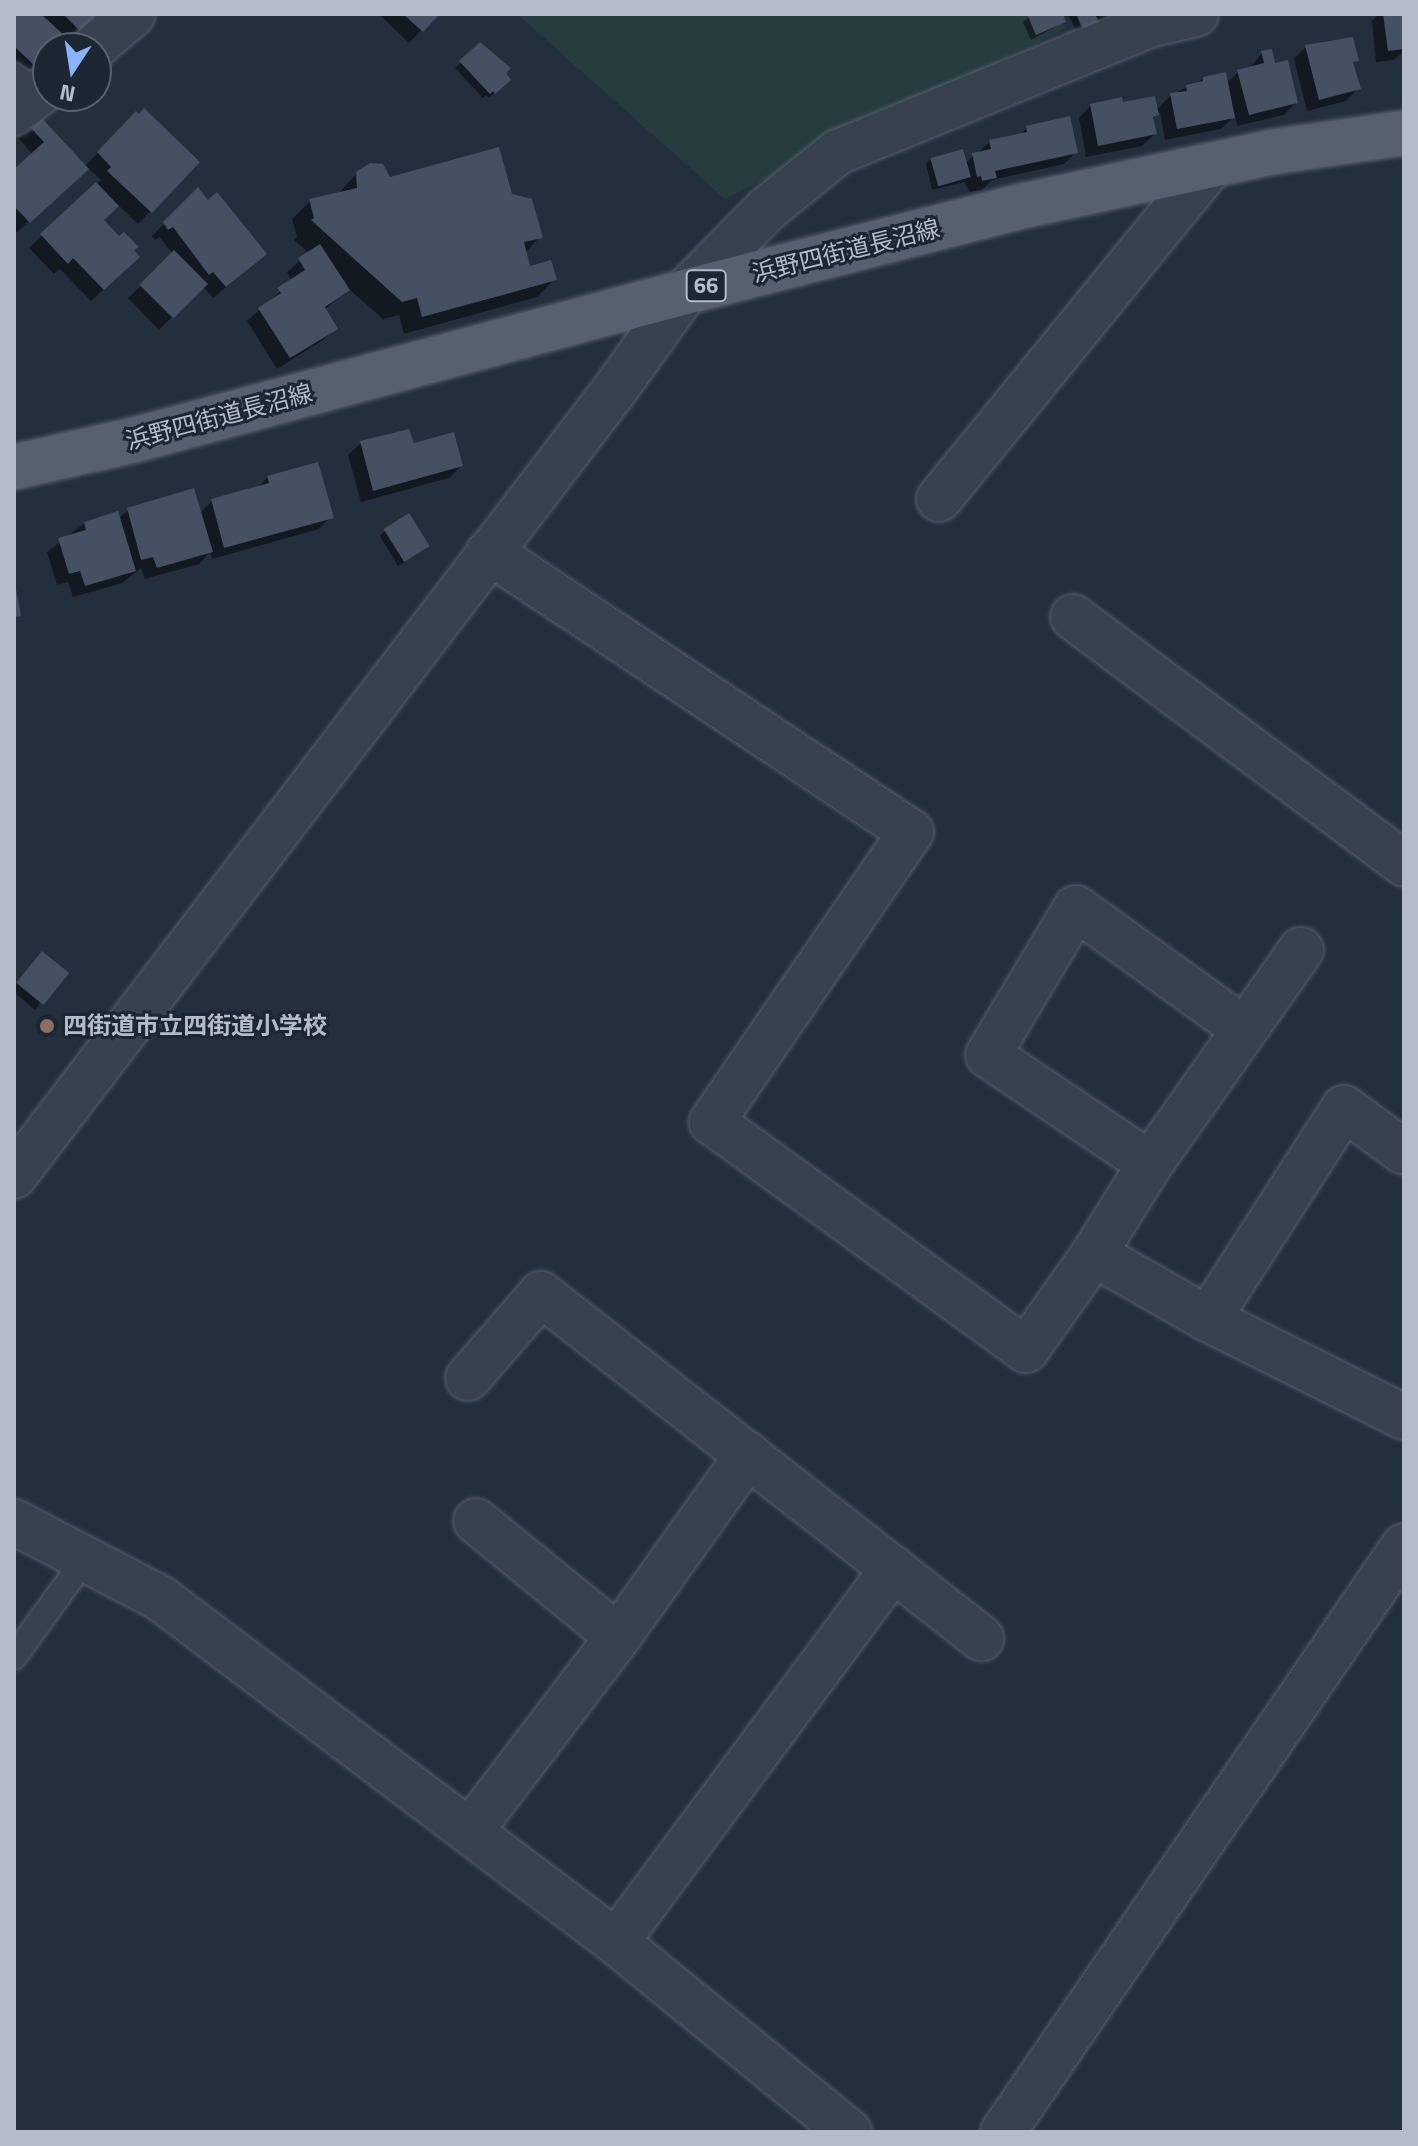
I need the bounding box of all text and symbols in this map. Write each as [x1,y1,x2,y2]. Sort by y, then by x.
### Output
north arrow [32,32,112,112]
text: N [56,75,78,112]
street label: 浜野四街道長沼線 [749,214,943,288]
road number: 66 [684,268,728,304]
street label: 浜野四街道長沼線 [123,378,315,456]
place label: 四街道市立四街道小学校 [63,1012,327,1040]
marker: 四街道市立四街道小学校 [38,1017,56,1035]

